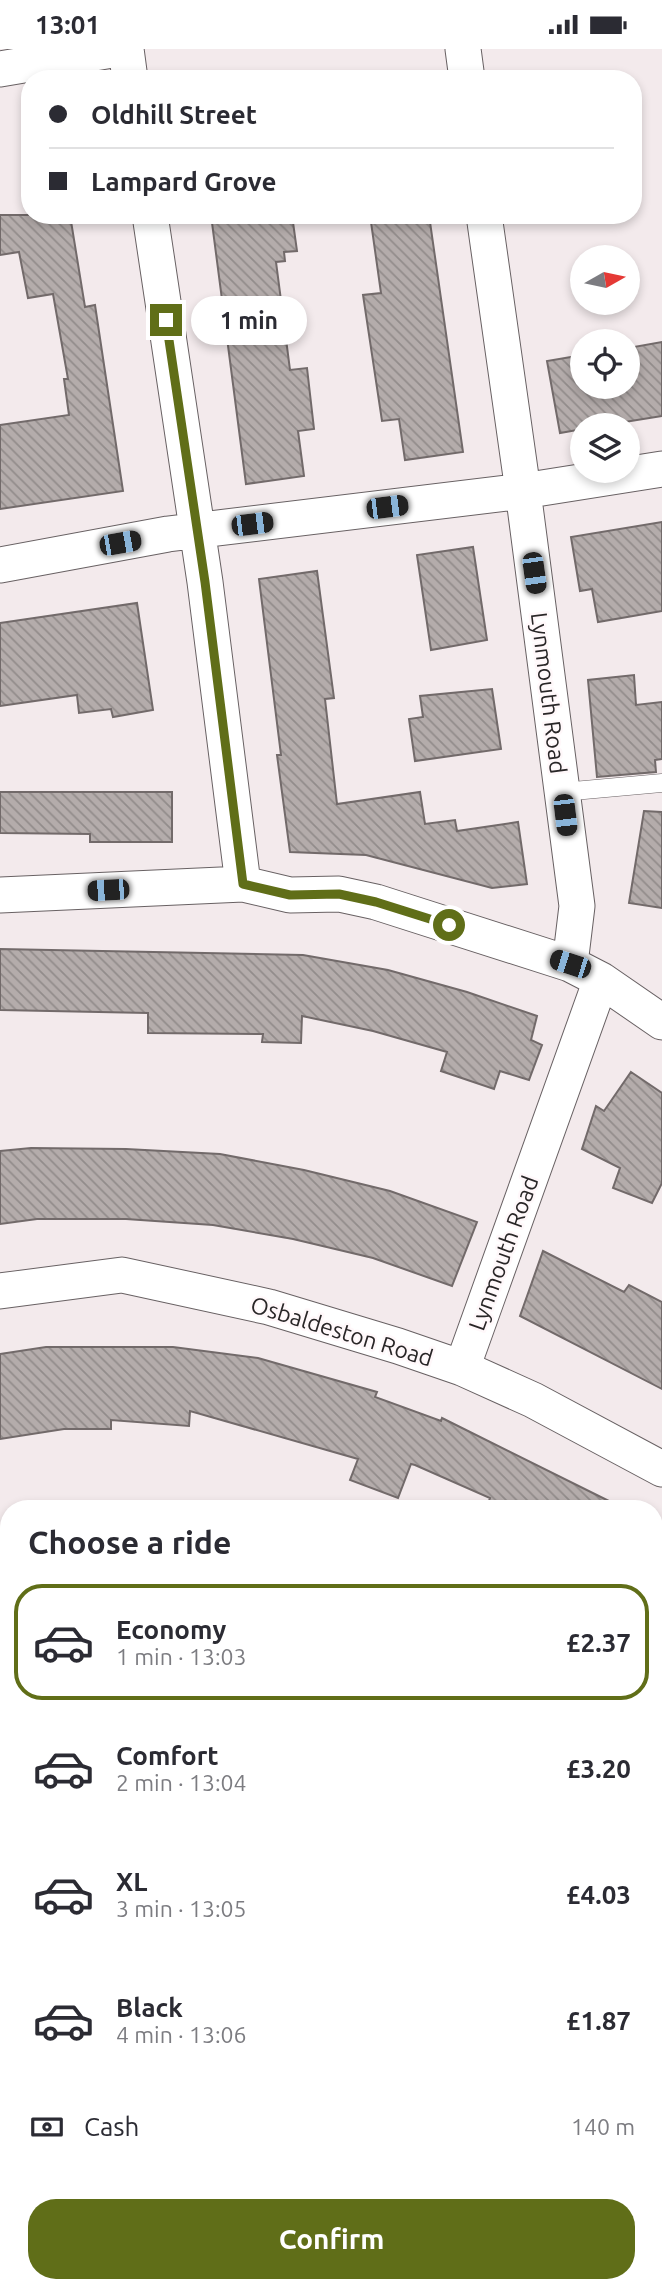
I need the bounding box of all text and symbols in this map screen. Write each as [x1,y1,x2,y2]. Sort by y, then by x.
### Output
text: 13:01 [35,10,100,39]
text: Oldhill Street [91,100,257,129]
text: Lampard Grove [91,167,276,196]
north arrow [570,245,640,315]
map controls [570,245,640,483]
callout: 1 min [190,295,306,345]
route end [150,304,182,336]
text: 1 min [220,308,278,333]
button: locate [570,329,640,399]
button: layers [570,413,640,483]
car [365,494,410,520]
car [230,511,275,537]
car [98,529,143,557]
car [521,551,548,595]
street label: Lynmouth Road [527,611,571,775]
car [553,793,578,837]
car [87,878,130,902]
route start [433,909,465,941]
car [547,948,594,980]
street label: Lynmouth Road [463,1172,543,1334]
street label: Osbaldeston Road [248,1291,436,1371]
text: Choose a ride [28,1524,231,1560]
icon: car [32,1611,95,1674]
text: Economy [116,1615,226,1644]
text: £2.37 [566,1628,631,1657]
text: 1 min · 13:03 [116,1644,247,1669]
icon: car [32,1737,95,1800]
text: Comfort [116,1741,219,1770]
text: £3.20 [566,1754,631,1783]
text: 2 min · 13:04 [116,1770,247,1795]
icon: car [32,1863,95,1926]
text: XL [116,1867,147,1896]
text: £4.03 [566,1880,631,1909]
text: 3 min · 13:05 [116,1896,247,1921]
icon: car [32,1989,95,2052]
text: Black [116,1993,183,2022]
text: £1.87 [566,2006,631,2035]
text: 4 min · 13:06 [116,2022,247,2047]
icon: cash [28,2108,66,2146]
text: Cash [84,2112,139,2141]
text: 140 m [571,2114,635,2139]
button: Confirm [28,2199,635,2279]

